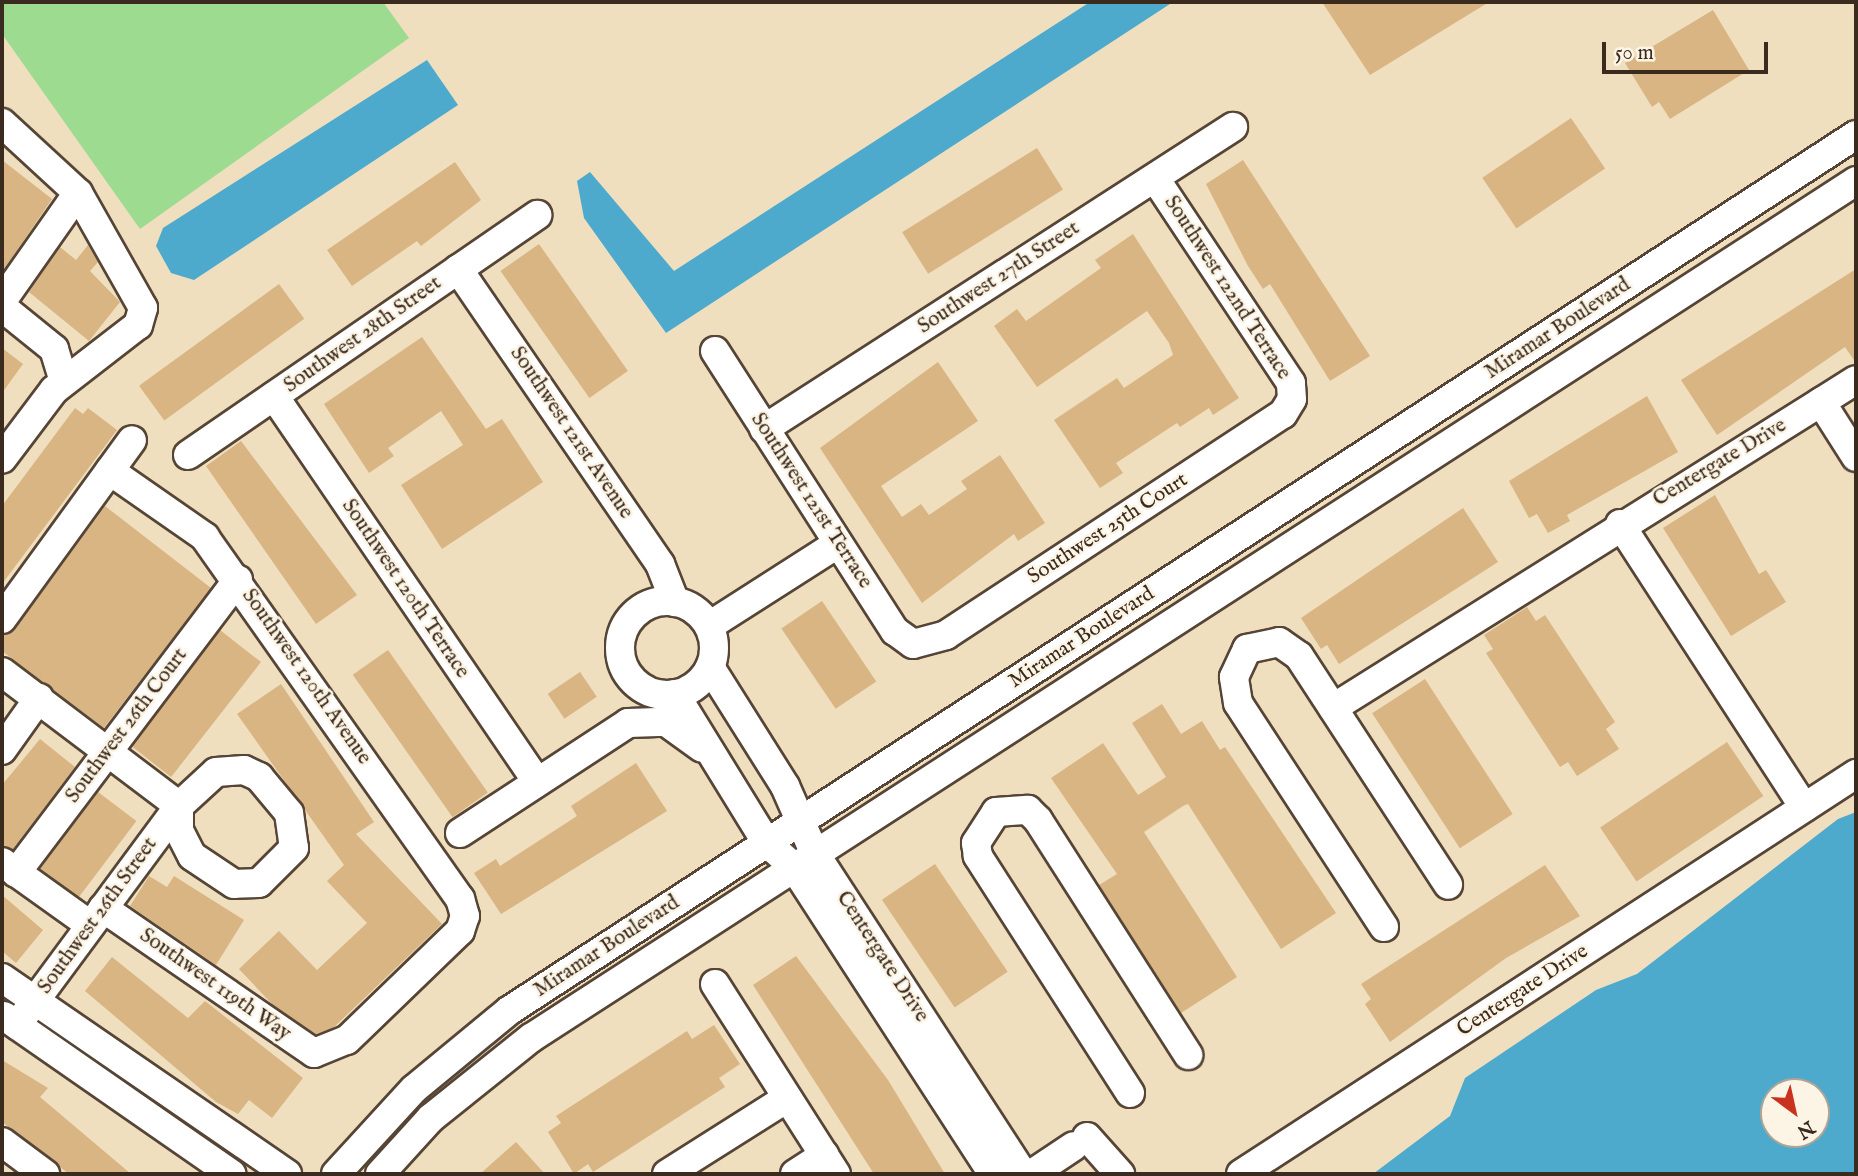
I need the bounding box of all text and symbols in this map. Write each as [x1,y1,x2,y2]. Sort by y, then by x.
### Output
scale bar [1606,28,1772,72]
text: 50 m [1615,40,1654,67]
street label: Southwest 122nd Terrace [1158,191,1296,385]
street label: Southwest 27th Street [913,216,1085,340]
street label: Southwest 28th Street [279,271,447,399]
street label: Miramar Boulevard [1481,273,1635,385]
street label: Southwest 121st Avenue [504,342,638,524]
street label: Southwest 121st Terrace [745,408,877,594]
street label: Centergate Drive [1649,413,1791,513]
street label: Southwest 25th Court [1023,468,1193,590]
street label: Southwest 120th Terrace [336,495,474,683]
street label: Miramar Boulevard [1005,582,1159,694]
street label: Southwest 120th Avenue [236,584,376,770]
street label: Southwest 26th Court [61,644,193,808]
street label: Southwest 26th Street [33,833,163,999]
street label: Centergate Drive [830,887,934,1027]
street label: Miramar Boulevard [530,891,684,1003]
street label: Southwest 119th Way [134,923,296,1047]
street label: Centergate Drive [1453,939,1593,1043]
north arrow [1760,1078,1830,1148]
text: N [1792,1114,1819,1143]

